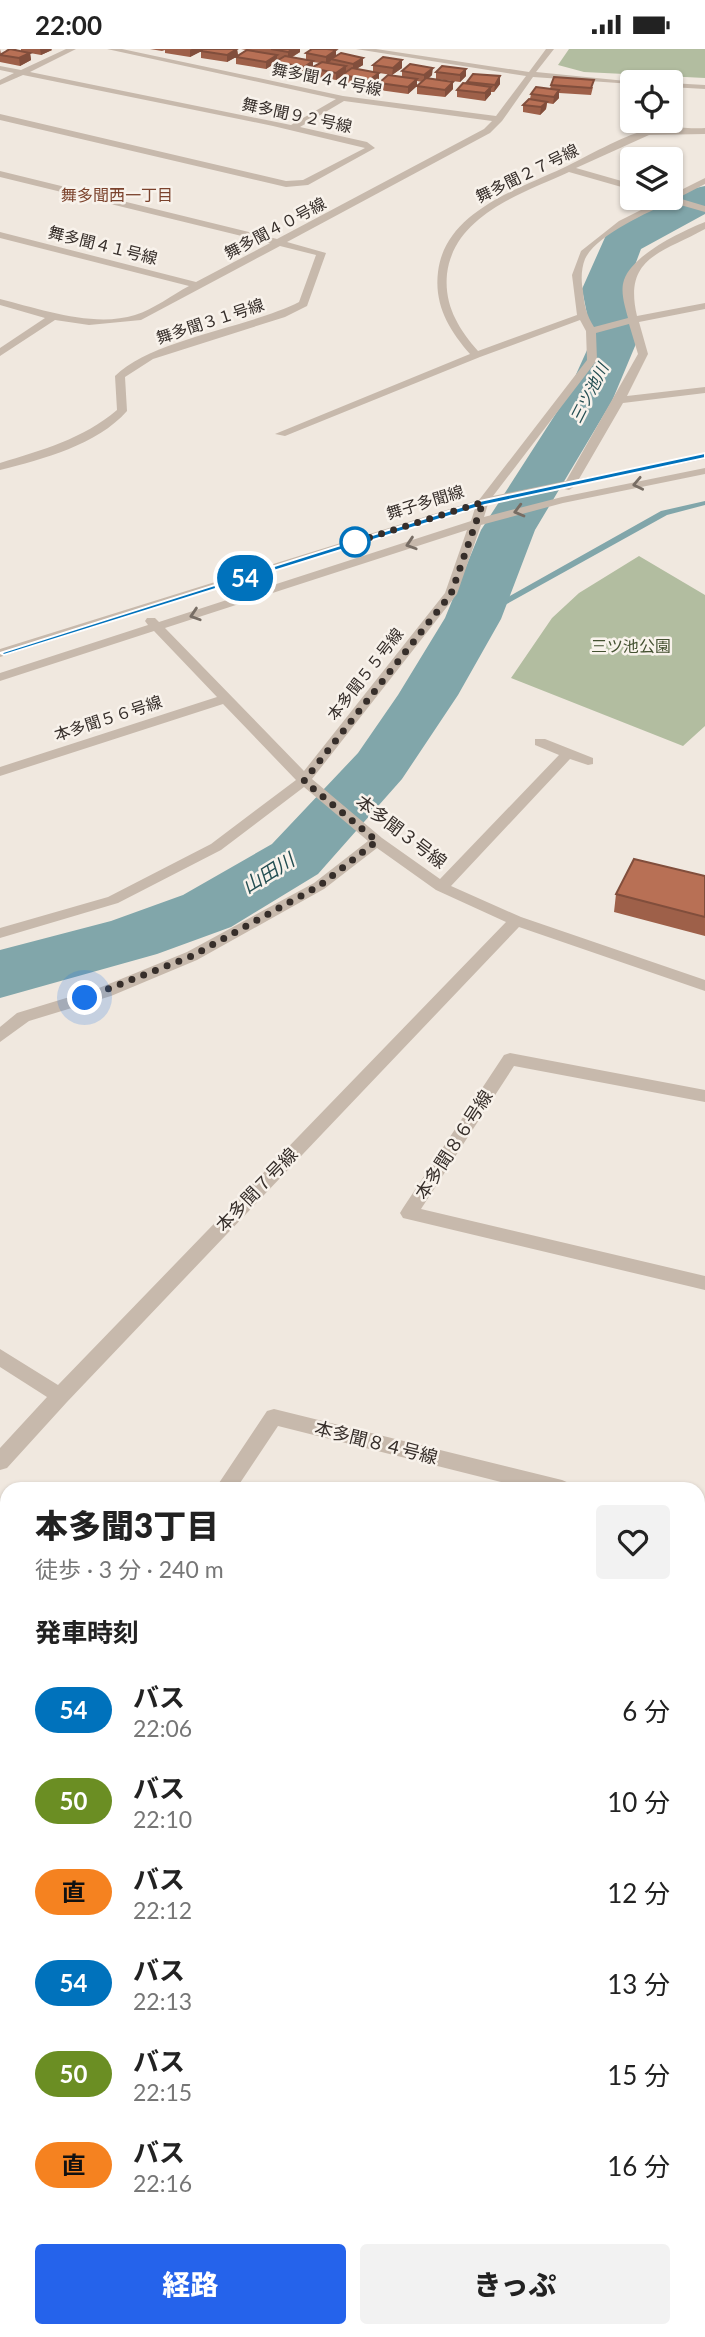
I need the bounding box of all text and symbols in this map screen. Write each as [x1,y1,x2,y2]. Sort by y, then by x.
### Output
text: 22:00 [35,9,102,41]
street label: 舞多聞４４号線 [270,58,384,99]
map controls [620,70,683,210]
button: locate [620,70,683,133]
street label: 舞多聞９２号線 [240,94,354,135]
street label: 舞多聞２７号線 [472,139,581,206]
button: layers [620,147,683,210]
district label: 舞多聞西一丁目 [61,185,173,204]
street label: 舞多聞４０号線 [221,193,329,262]
street label: 舞多聞４１号線 [46,222,160,267]
street label: 舞多聞３１号線 [154,294,266,347]
water label: 三ツ池川 [566,358,612,426]
one-way arrow [632,476,644,491]
street label: 舞子多聞線 [384,481,466,522]
one-way arrow [513,503,525,517]
unlabelled marker [340,527,370,557]
one-way arrow [406,536,418,550]
line badge: 54 [214,555,276,601]
text: 54 [231,563,259,592]
one-way arrow [190,607,202,621]
street label: 本多聞５５号線 [323,624,407,724]
park label: 三ツ池公園 [591,636,671,655]
street label: 本多聞５６号線 [52,691,164,744]
street label: 本多聞３号線 [352,790,451,872]
water label: 山田川 [237,847,300,897]
your location [67,980,102,1015]
street label: 本多聞８６号線 [410,1086,497,1203]
street label: 本多聞７号線 [211,1143,302,1236]
street label: 本多聞８４号線 [312,1416,440,1468]
text: 本多聞3丁目 [35,1505,219,1545]
button: heart [596,1505,670,1579]
text: 徒歩 · 3 分 · 240 m [35,1555,224,1583]
text: 発車時刻 [35,1616,139,1648]
text: バス [133,1681,185,1713]
text: 54 [60,1695,87,1724]
text: 6 分 [622,1695,670,1727]
text: 22:06 [133,1714,192,1742]
text: バス [133,1772,185,1804]
text: 50 [60,1786,87,1815]
text: 10 分 [607,1786,670,1818]
text: 22:10 [133,1805,192,1833]
text: バス [133,1863,185,1895]
text: 直 [62,1877,86,1906]
text: 12 分 [607,1877,670,1909]
text: 22:12 [133,1896,192,1924]
text: バス [133,1954,185,1986]
text: 54 [60,1968,87,1997]
text: 13 分 [607,1968,670,2000]
text: 22:13 [133,1987,192,2015]
text: バス [133,2045,185,2077]
text: 50 [60,2059,87,2088]
text: 15 分 [607,2059,670,2091]
text: 22:15 [133,2078,192,2106]
text: バス [133,2136,185,2168]
text: 直 [62,2150,86,2179]
text: 16 分 [607,2150,670,2182]
text: 22:16 [133,2169,192,2197]
button: 経路 [35,2244,346,2324]
button: きっぷ [360,2244,670,2324]

